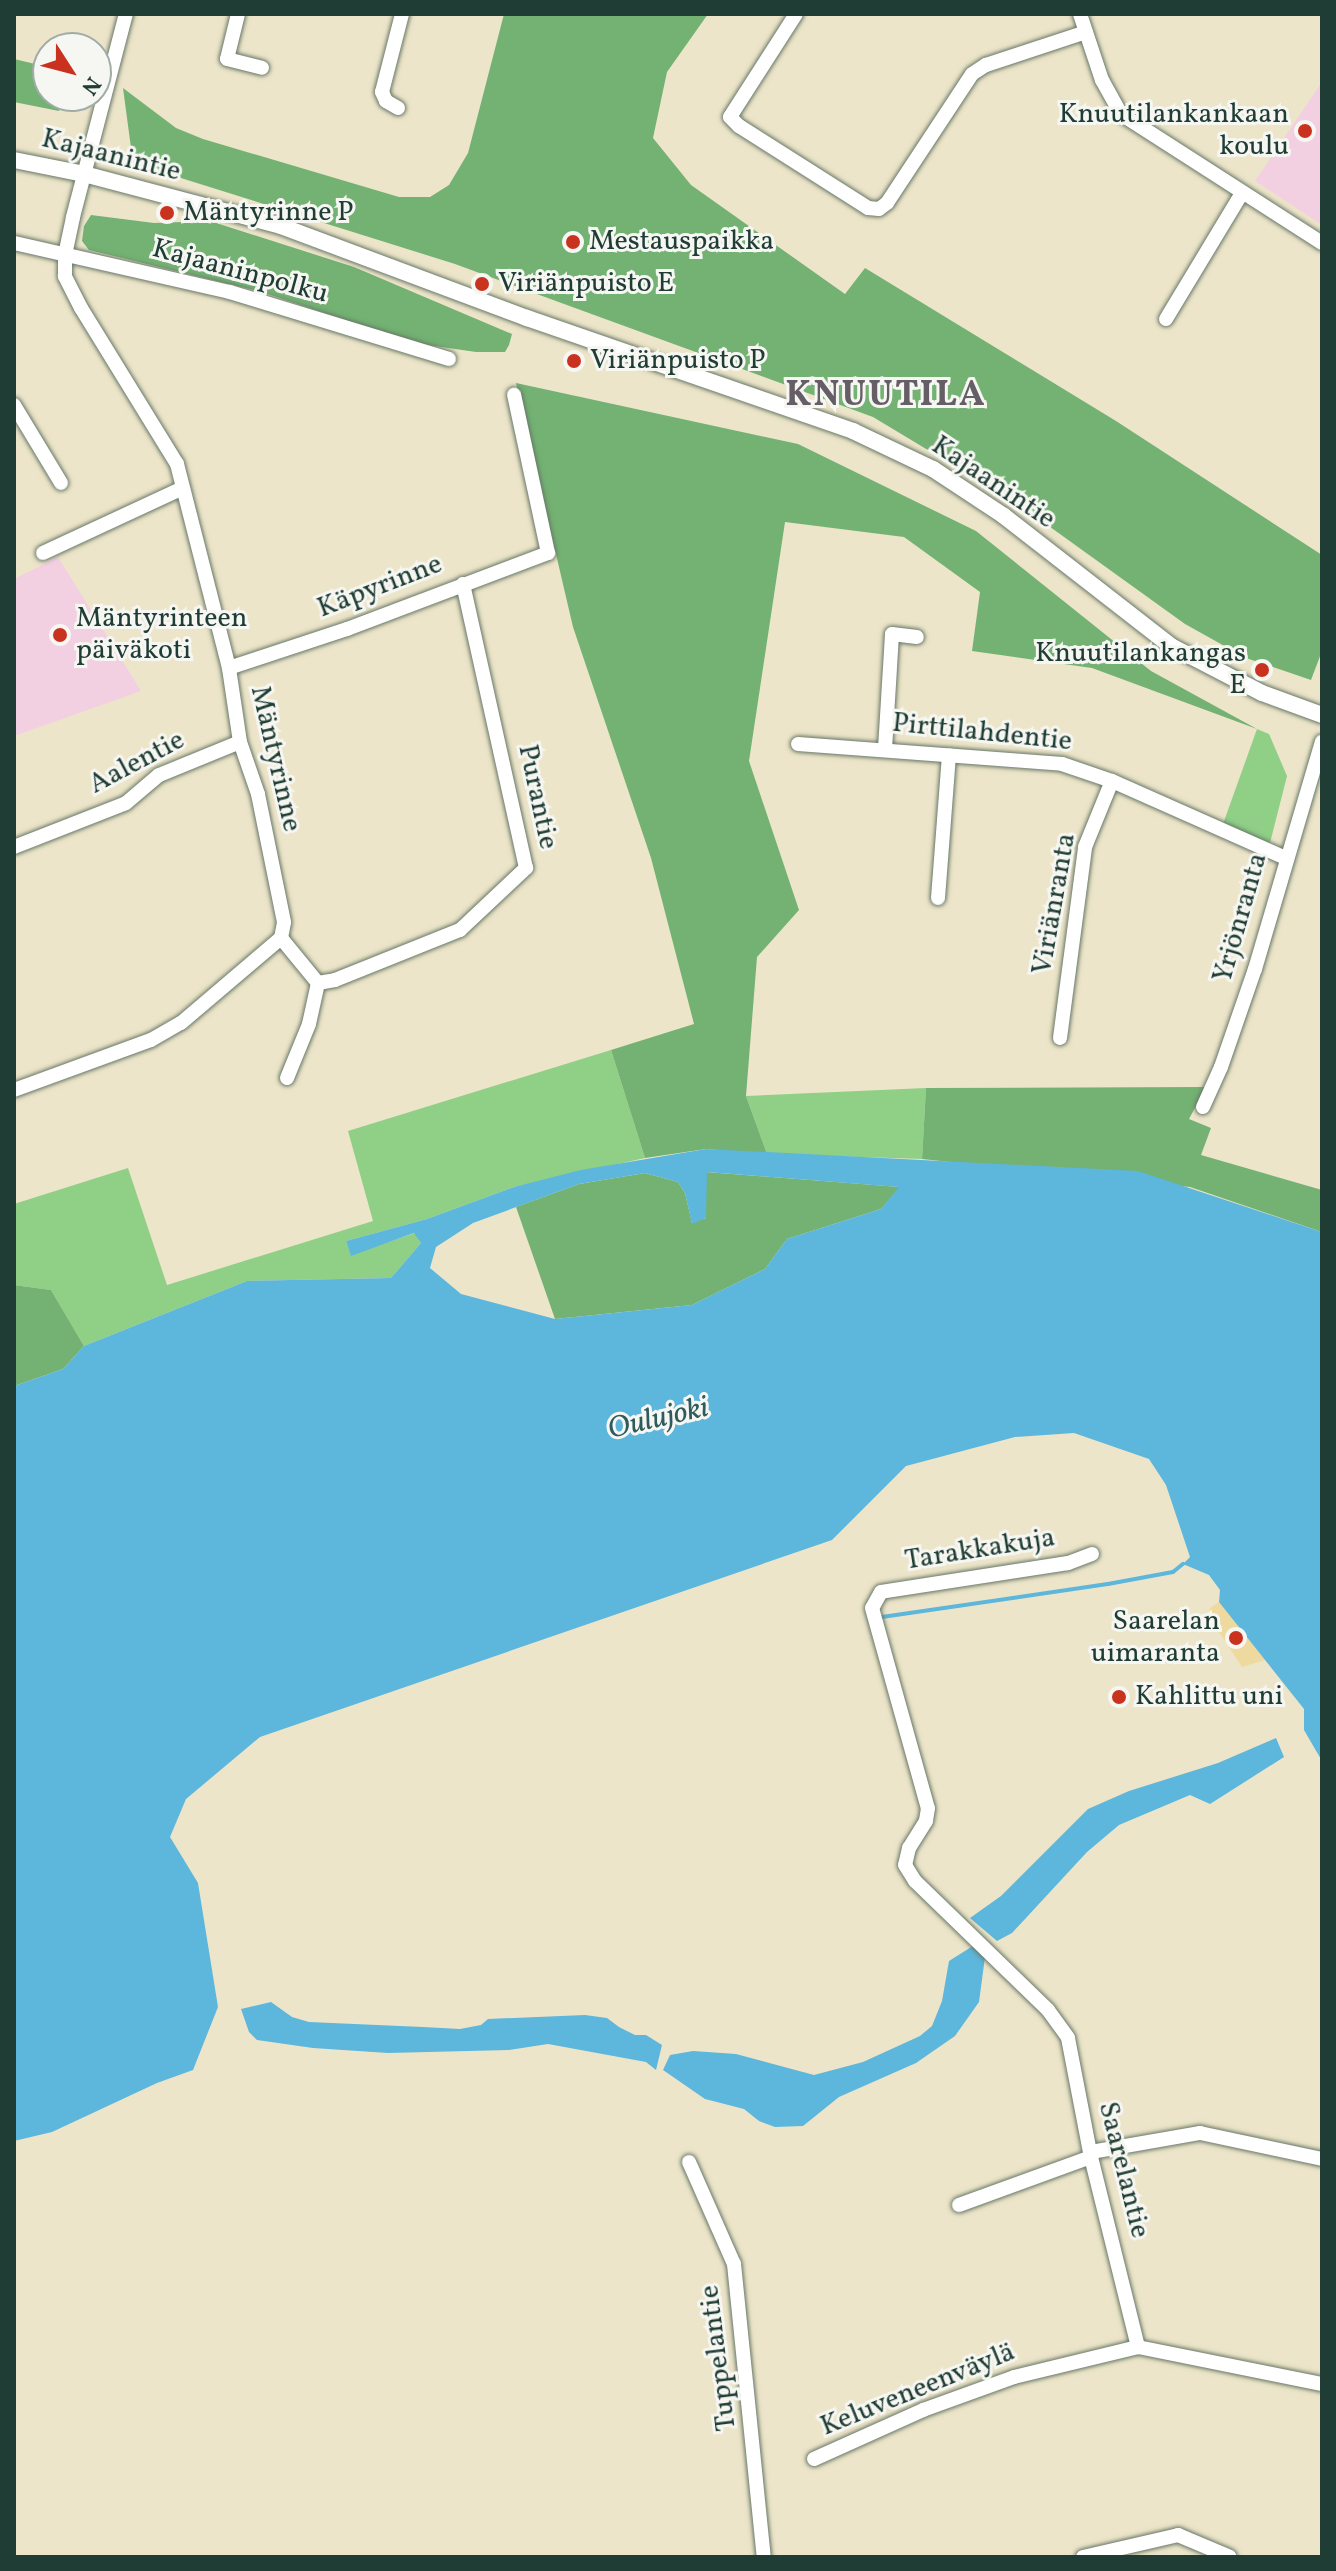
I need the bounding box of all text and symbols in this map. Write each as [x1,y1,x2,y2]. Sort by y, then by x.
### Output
north arrow [32,32,112,112]
text: N [73,70,107,101]
place label: Knuutilankankaan koulu [1059,98,1289,164]
marker: Knuutilankankaan koulu [1296,122,1314,140]
street label: Kajaanintie [38,123,184,189]
place label: Mäntyrinne P [183,196,353,230]
marker: Mäntyrinne P [158,204,176,222]
place label: Mestauspaikka [589,225,774,259]
street label: Kajaaninpolku [148,232,332,312]
marker: Mestauspaikka [564,233,582,251]
place label: Viriänpuisto E [498,267,674,301]
marker: Viriänpuisto E [473,275,491,293]
place label: Viriänpuisto P [590,344,766,378]
marker: Viriänpuisto P [565,352,583,370]
district label: KNUUTILA [785,375,987,419]
street label: Kajaanintie [925,429,1061,537]
street label: Käpyrinne [313,548,447,626]
place label: Mäntyrinteen päiväkoti [76,602,247,668]
marker: Mäntyrinteen päiväkoti [51,626,69,644]
place label: Knuutilankangas E [1035,637,1246,703]
marker: Knuutilankangas E [1253,661,1271,679]
street label: Mäntyrinne [242,683,308,835]
street label: Pirttilahdentie [890,707,1074,759]
street label: Aalentie [83,724,191,802]
street label: Purantie [510,742,564,852]
street label: Viriänranta [1026,831,1084,977]
street label: Yrjönranta [1206,849,1276,987]
water label: Oulujoki [604,1390,712,1448]
street label: Tarakkakuja [902,1522,1058,1578]
place label: Saarelan uimaranta [1091,1605,1220,1671]
marker: Saarelan uimaranta [1227,1629,1245,1647]
place label: Kahlittu uni [1135,1680,1283,1714]
marker: Kahlittu uni [1110,1688,1128,1706]
street label: Saarelantie [1090,2099,1156,2241]
street label: Tuppelantie [693,2283,745,2433]
street label: Keluveneenväylä [816,2336,1020,2444]

